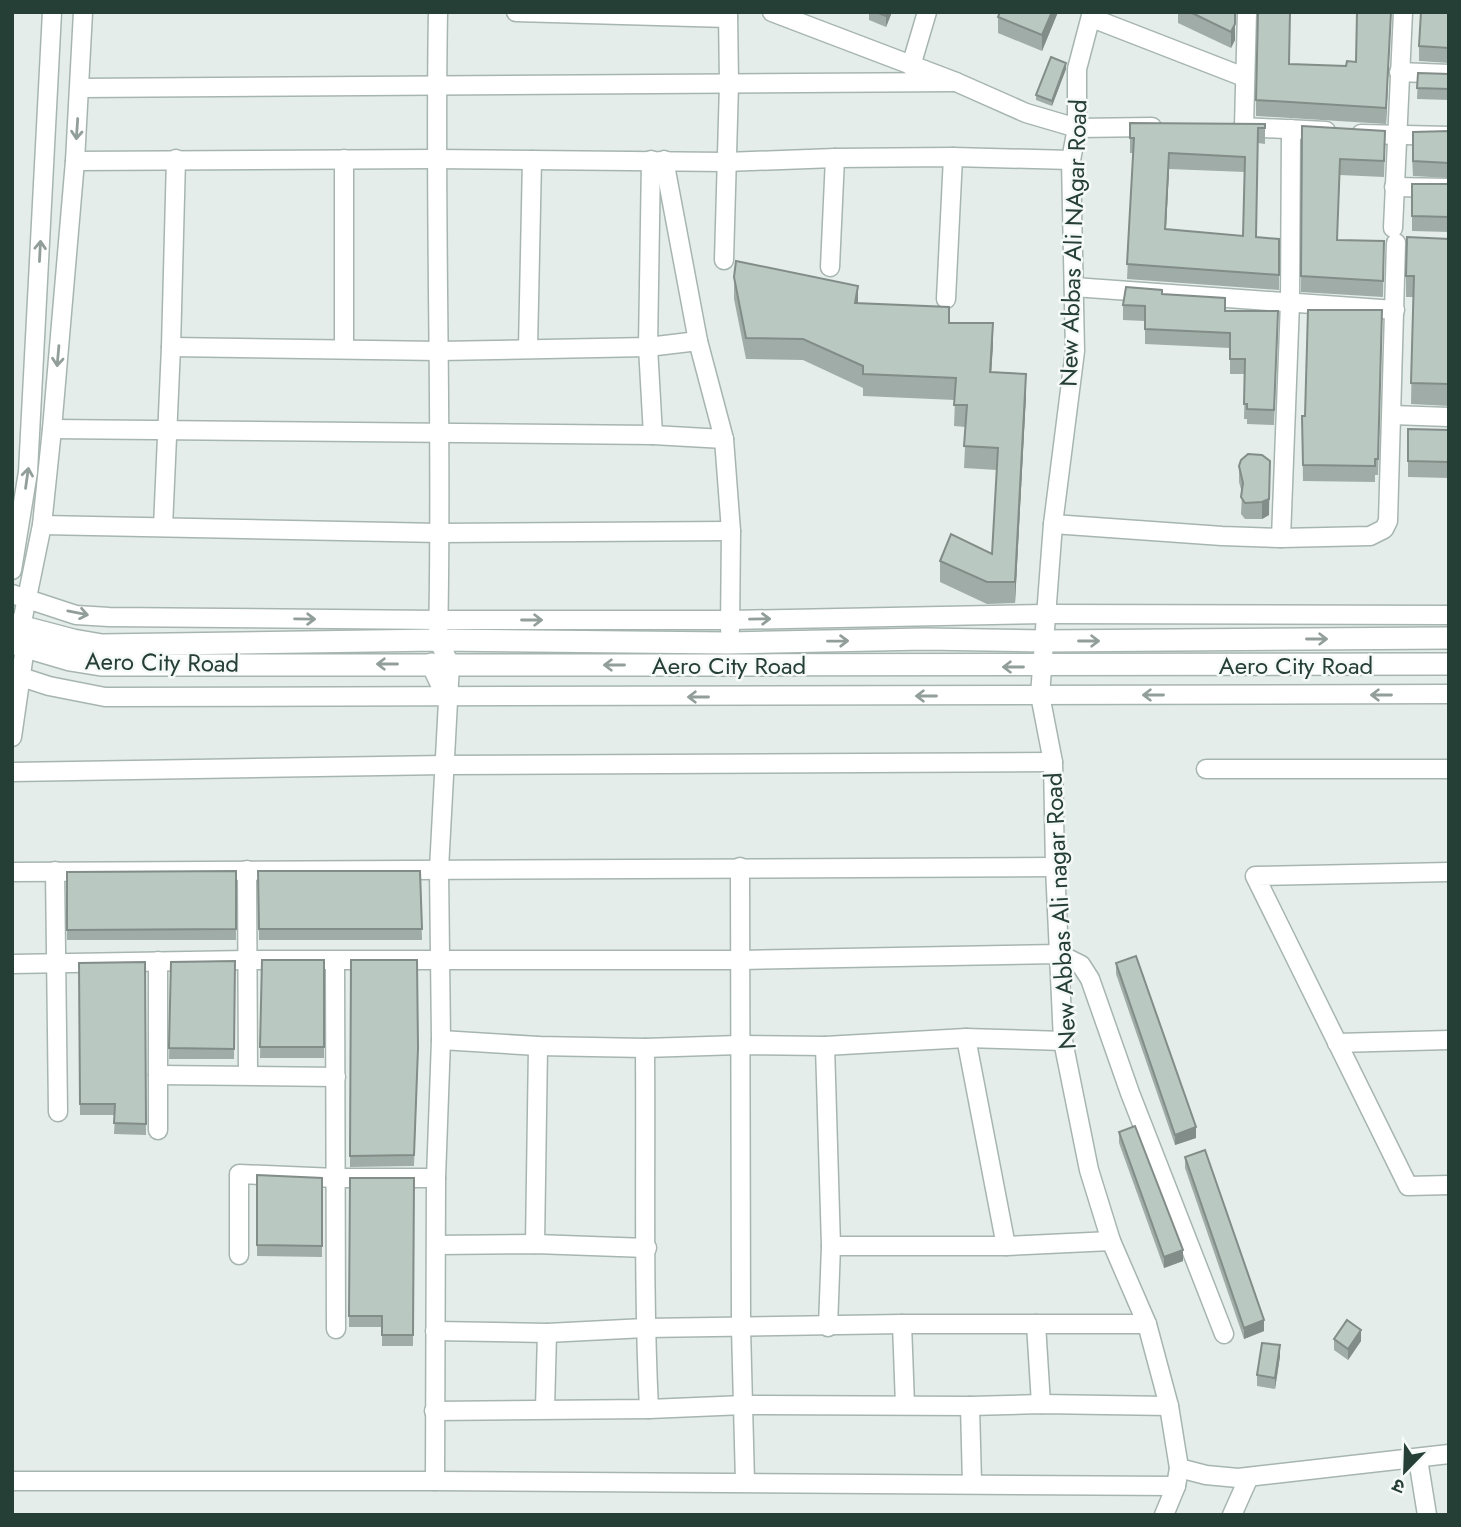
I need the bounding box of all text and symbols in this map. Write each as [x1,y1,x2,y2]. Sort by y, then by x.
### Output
street label: New Abbas Ali NAgar Road [1050,99,1096,387]
one-way arrow [70,118,83,140]
one-way arrow [33,240,46,263]
one-way arrow [51,344,64,367]
one-way arrow [21,467,34,490]
one-way arrow [66,608,88,621]
one-way arrow [293,612,316,626]
one-way arrow [520,613,543,627]
one-way arrow [748,613,771,626]
one-way arrow [1305,632,1328,646]
one-way arrow [826,634,849,648]
one-way arrow [1078,634,1101,648]
street label: Aero City Road [85,643,239,681]
street label: Aero City Road [652,648,806,683]
street label: Aero City Road [1219,648,1373,683]
one-way arrow [375,657,398,671]
one-way arrow [603,658,626,672]
one-way arrow [1002,660,1025,674]
one-way arrow [1142,688,1165,702]
one-way arrow [1369,688,1392,702]
one-way arrow [914,689,937,703]
one-way arrow [687,690,710,704]
street label: New Abbas Ali nagar Road [1035,772,1085,1050]
north arrow [1370,1436,1440,1506]
text: उ [1387,1471,1409,1501]

